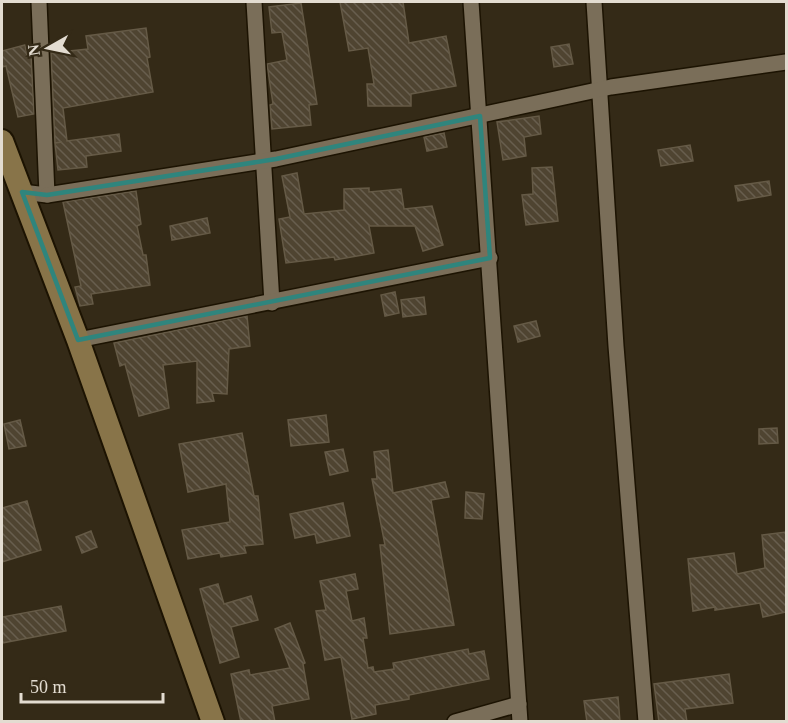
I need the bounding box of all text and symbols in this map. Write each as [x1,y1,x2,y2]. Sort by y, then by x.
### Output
north arrow [18,18,78,78]
text: N [24,43,43,57]
scale bar [21,666,164,704]
text: 50 m [30,677,67,697]

